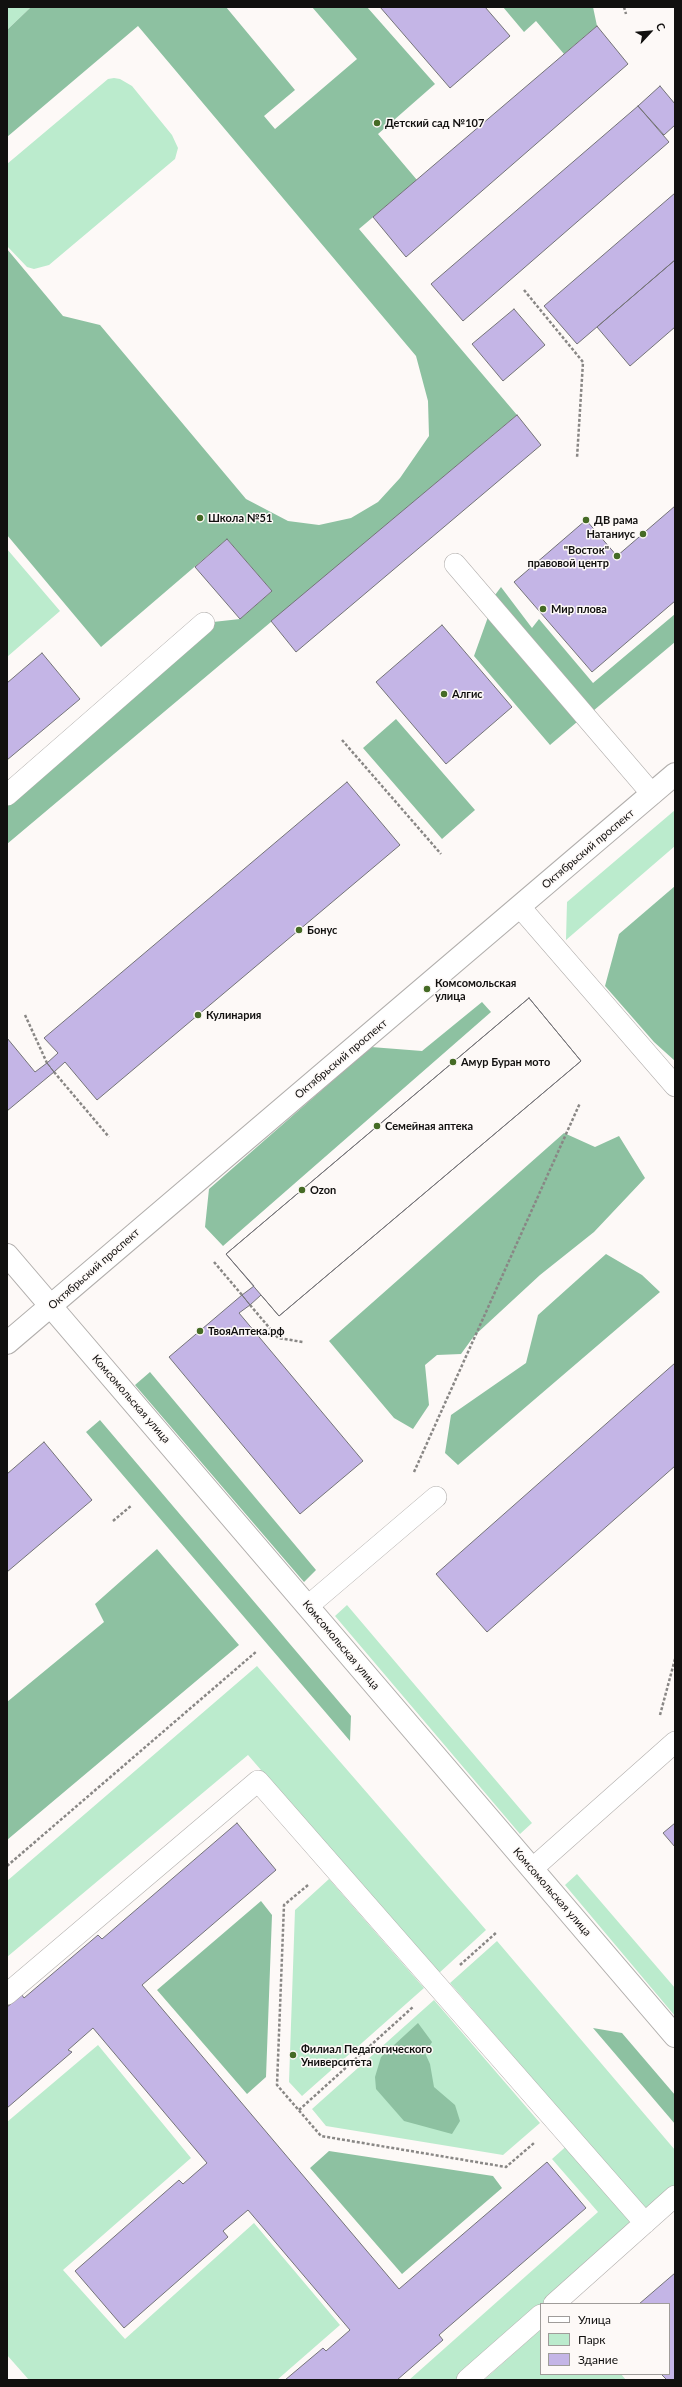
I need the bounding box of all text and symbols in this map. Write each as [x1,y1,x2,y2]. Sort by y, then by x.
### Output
north arrow [630,12,670,52]
text: С [654,20,669,33]
place label: Детский сад №107 [385,116,484,130]
marker: Детский сад №107 [372,118,382,128]
place label: Школа №51 [208,511,272,525]
marker: Школа №51 [195,513,205,523]
place label: ДВ рама [594,513,638,527]
marker: ДВ рама [581,515,591,525]
place label: Натаниус [586,527,635,541]
marker: Натаниус [638,529,648,539]
place label: "Восток" правовой центр [527,543,609,569]
marker: "Восток" правовой центр [612,551,622,561]
place label: Мир плова [551,602,607,616]
marker: Мир плова [538,604,548,614]
place label: Алгис [452,687,483,701]
marker: Алгис [439,689,449,699]
street label: Октябрьский проспект [539,806,637,892]
place label: Бонус [307,923,337,937]
marker: Бонус [294,925,304,935]
place label: Комсомольская улица [435,976,516,1002]
marker: Комсомольская улица [422,984,432,994]
place label: Кулинария [206,1008,261,1022]
marker: Кулинария [193,1010,203,1020]
street label: Октябрьский проспект [292,1016,390,1102]
place label: Амур Буран мото [461,1055,550,1069]
marker: Амур Буран мото [448,1057,458,1067]
place label: Семейная аптека [385,1119,473,1133]
marker: Семейная аптека [372,1121,382,1131]
place label: Ozon [310,1183,336,1197]
marker: Ozon [297,1185,307,1195]
street label: Октябрьский проспект [46,1226,142,1312]
place label: ТвояАптека.рф [208,1324,285,1338]
marker: ТвояАптека.рф [195,1326,205,1336]
street label: Комсомольская улица [89,1352,173,1446]
street label: Комсомольская улица [300,1598,382,1692]
street label: Комсомольская улица [510,1845,594,1939]
place label: Филиал Педагогического Университета [301,2042,432,2068]
marker: Филиал Педагогического Университета [288,2050,298,2060]
legend [540,2303,670,2375]
text: Улица [578,2312,611,2327]
text: Парк [578,2332,606,2347]
text: Здание [578,2352,618,2367]

